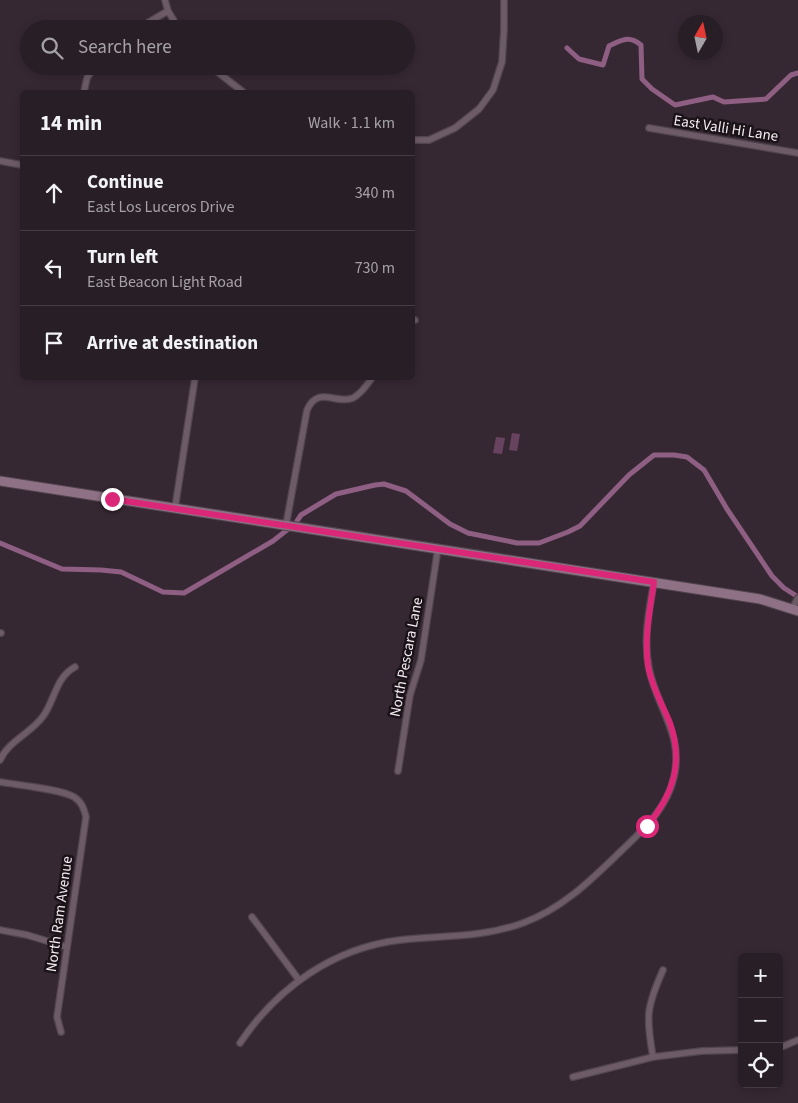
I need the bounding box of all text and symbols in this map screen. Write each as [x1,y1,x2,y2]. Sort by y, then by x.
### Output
north arrow [678,15,723,60]
search box [20,20,415,75]
icon: search [38,34,66,62]
text: Search here [78,34,172,61]
text: 14 min [40,108,102,138]
street label: East Valli Hi Lane [672,110,780,147]
text: Walk · 1.1 km [308,112,395,134]
text: Continue [87,169,164,196]
icon: ahead [40,179,68,207]
text: 340 m [355,182,395,204]
text: East Los Luceros Drive [87,196,234,218]
text: Turn left [87,244,158,271]
icon: left [40,254,68,282]
text: 730 m [355,257,395,279]
text: East Beacon Light Road [87,271,243,293]
icon: arrive [40,329,68,357]
text: Arrive at destination [87,330,258,357]
route end [101,488,124,511]
street label: North Pescara Lane [385,596,428,719]
route start [636,815,659,838]
street label: North Ram Avenue [41,855,78,973]
map controls [738,953,783,1088]
button: + [738,953,783,998]
button: − [738,998,783,1043]
button: locate [738,1043,783,1088]

